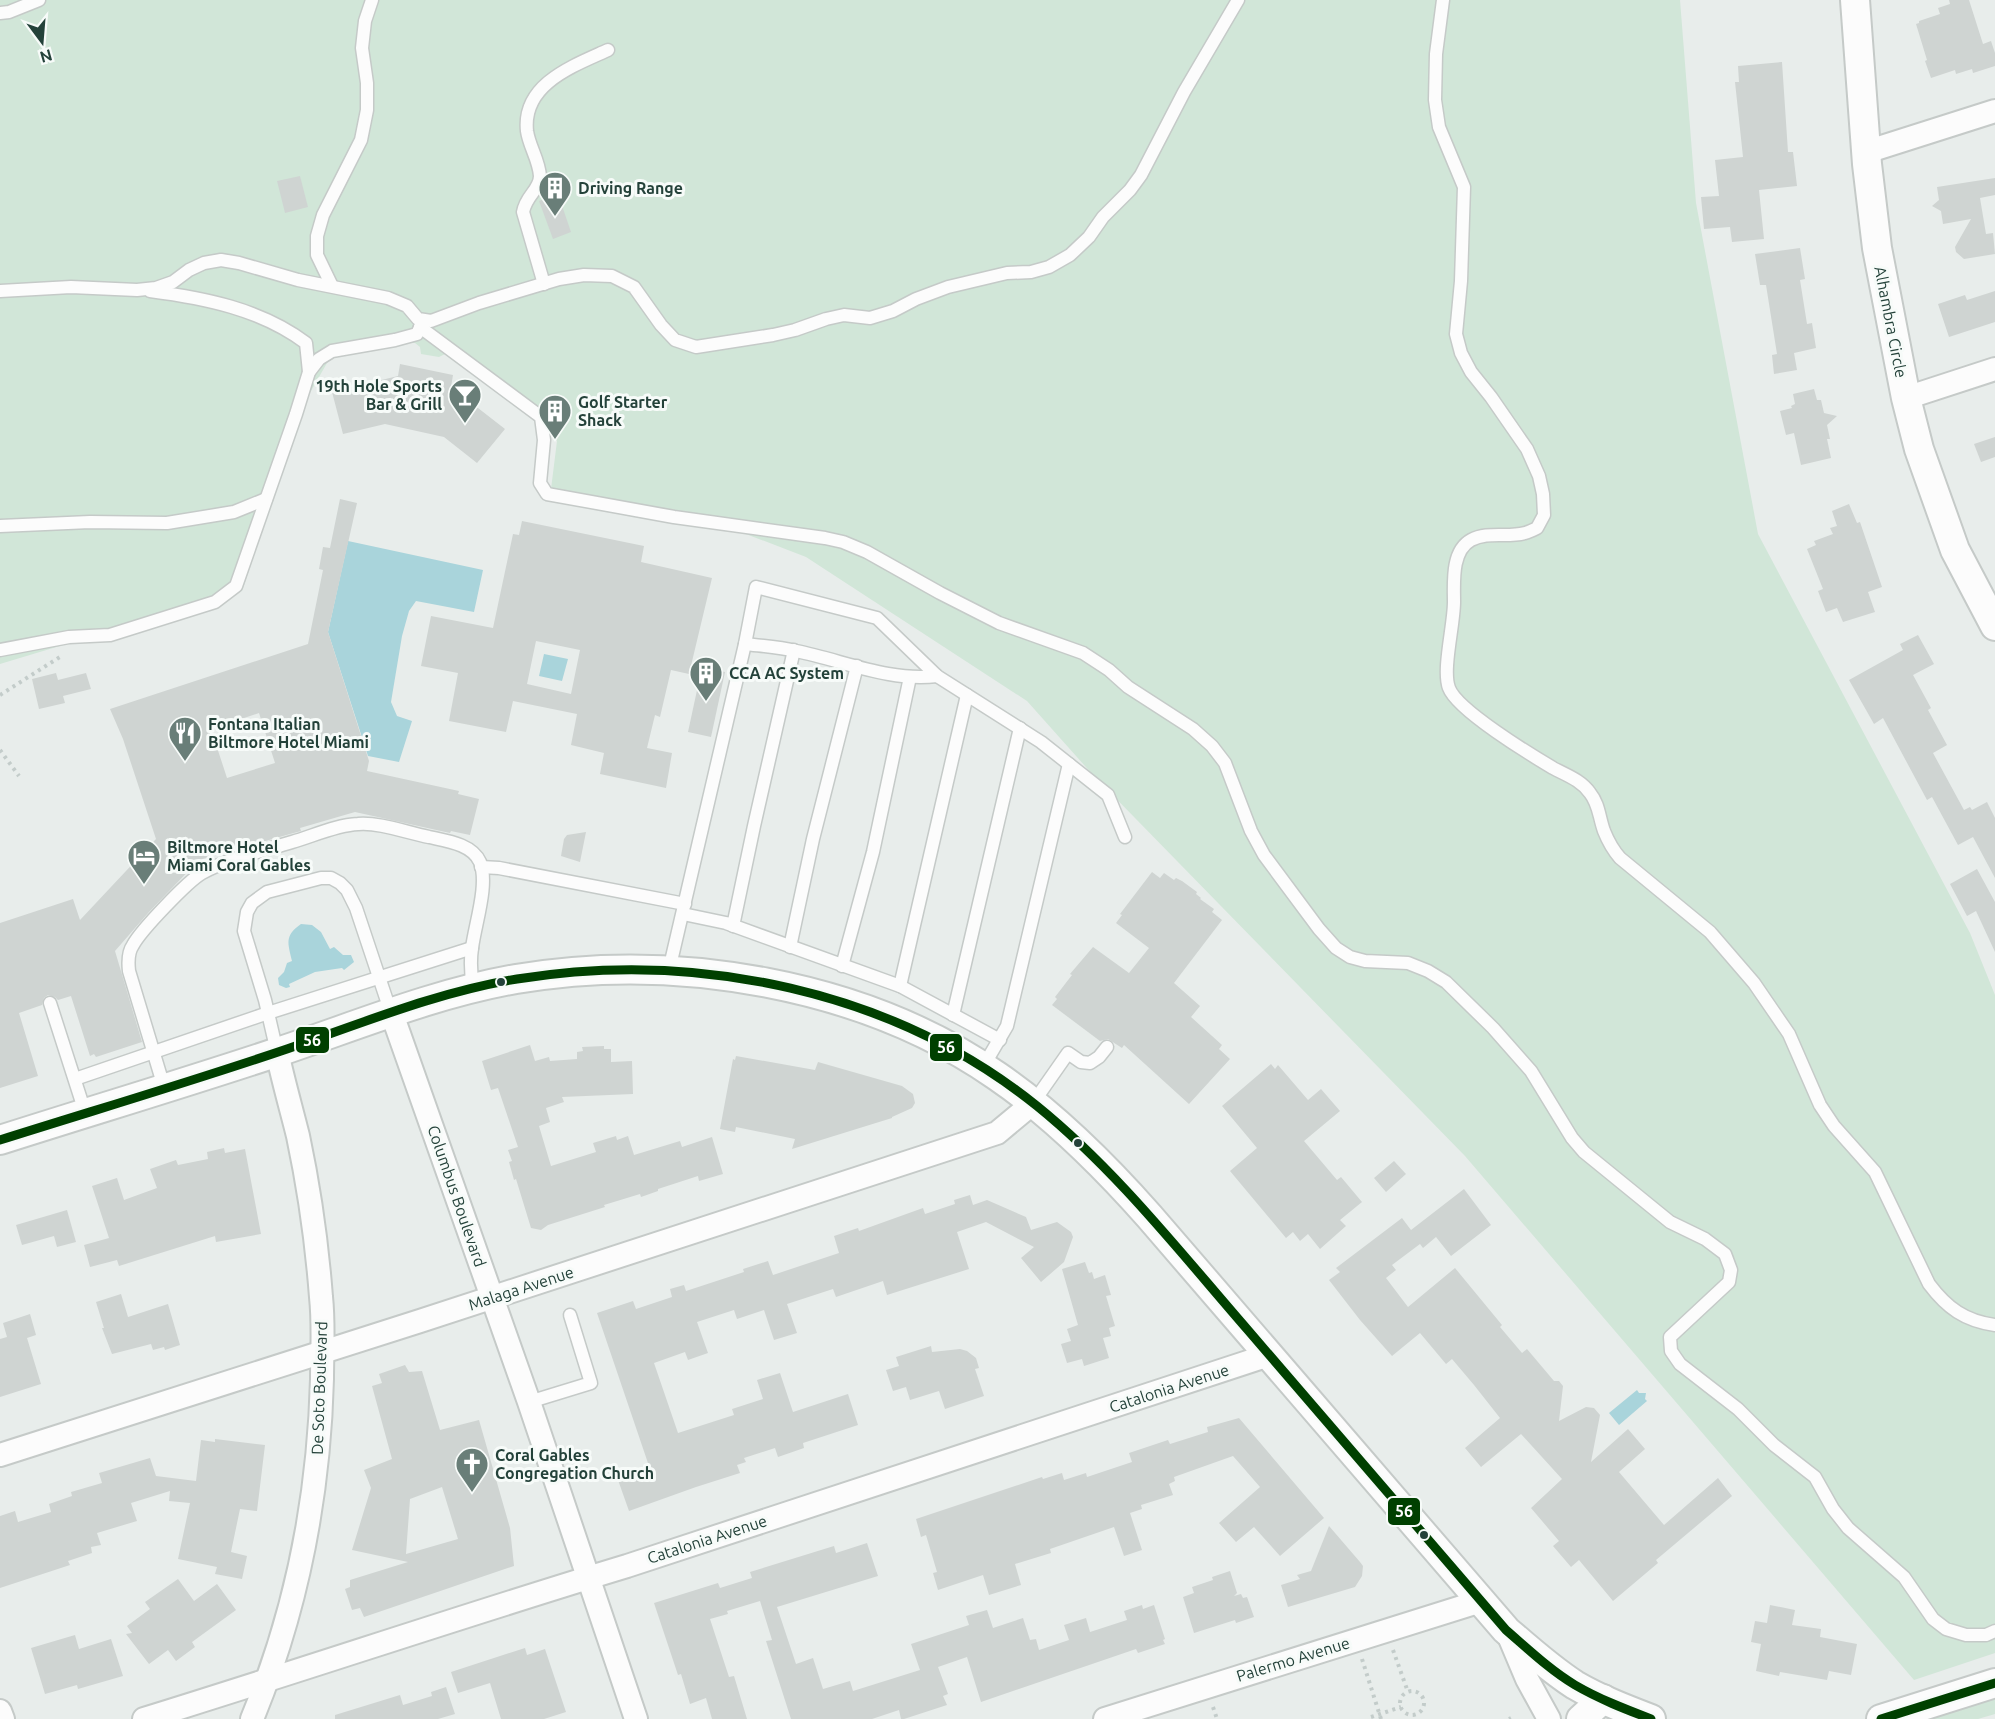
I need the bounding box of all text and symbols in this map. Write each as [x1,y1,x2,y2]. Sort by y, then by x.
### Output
north arrow [12,12,72,72]
text: N [38,46,54,67]
building icon: Driving Range [537,170,573,217]
place label: Driving Range [578,179,683,197]
street label: Alhambra Circle [1871,265,1911,379]
place label: 19th Hole Sports Bar & Grill [315,377,442,413]
bar icon: 19th Hole Sports Bar & Grill [447,377,483,424]
building icon: Golf Starter Shack [537,393,573,440]
place label: Golf Starter Shack [578,393,668,429]
building icon: CCA AC System [688,655,724,702]
place label: CCA AC System [729,664,844,682]
restaurant icon: Fontana Italian Biltmore Hotel Miami [167,715,203,762]
place label: Fontana Italian Biltmore Hotel Miami [208,715,369,751]
hotel icon: Biltmore Hotel Miami Coral Gables [126,838,162,885]
place label: Biltmore Hotel Miami Coral Gables [167,838,311,874]
unlabelled marker [495,976,507,988]
line badge: 56 [295,1026,330,1054]
text: 56 [303,1031,321,1049]
line badge: 56 [929,1033,963,1062]
text: 56 [937,1038,955,1056]
street label: Columbus Boulevard [424,1123,490,1269]
unlabelled marker [1072,1137,1084,1149]
street label: Malaga Avenue [466,1263,576,1313]
street label: De Soto Boulevard [308,1321,330,1455]
street label: Catalonia Avenue [1107,1360,1231,1416]
church icon: Coral Gables Congregation Church [454,1446,490,1493]
place label: Coral Gables Congregation Church [495,1446,654,1482]
line badge: 56 [1387,1497,1421,1526]
text: 56 [1395,1502,1413,1520]
street label: Catalonia Avenue [645,1511,769,1567]
unlabelled marker [1418,1529,1430,1541]
street label: Palermo Avenue [1234,1633,1352,1685]

